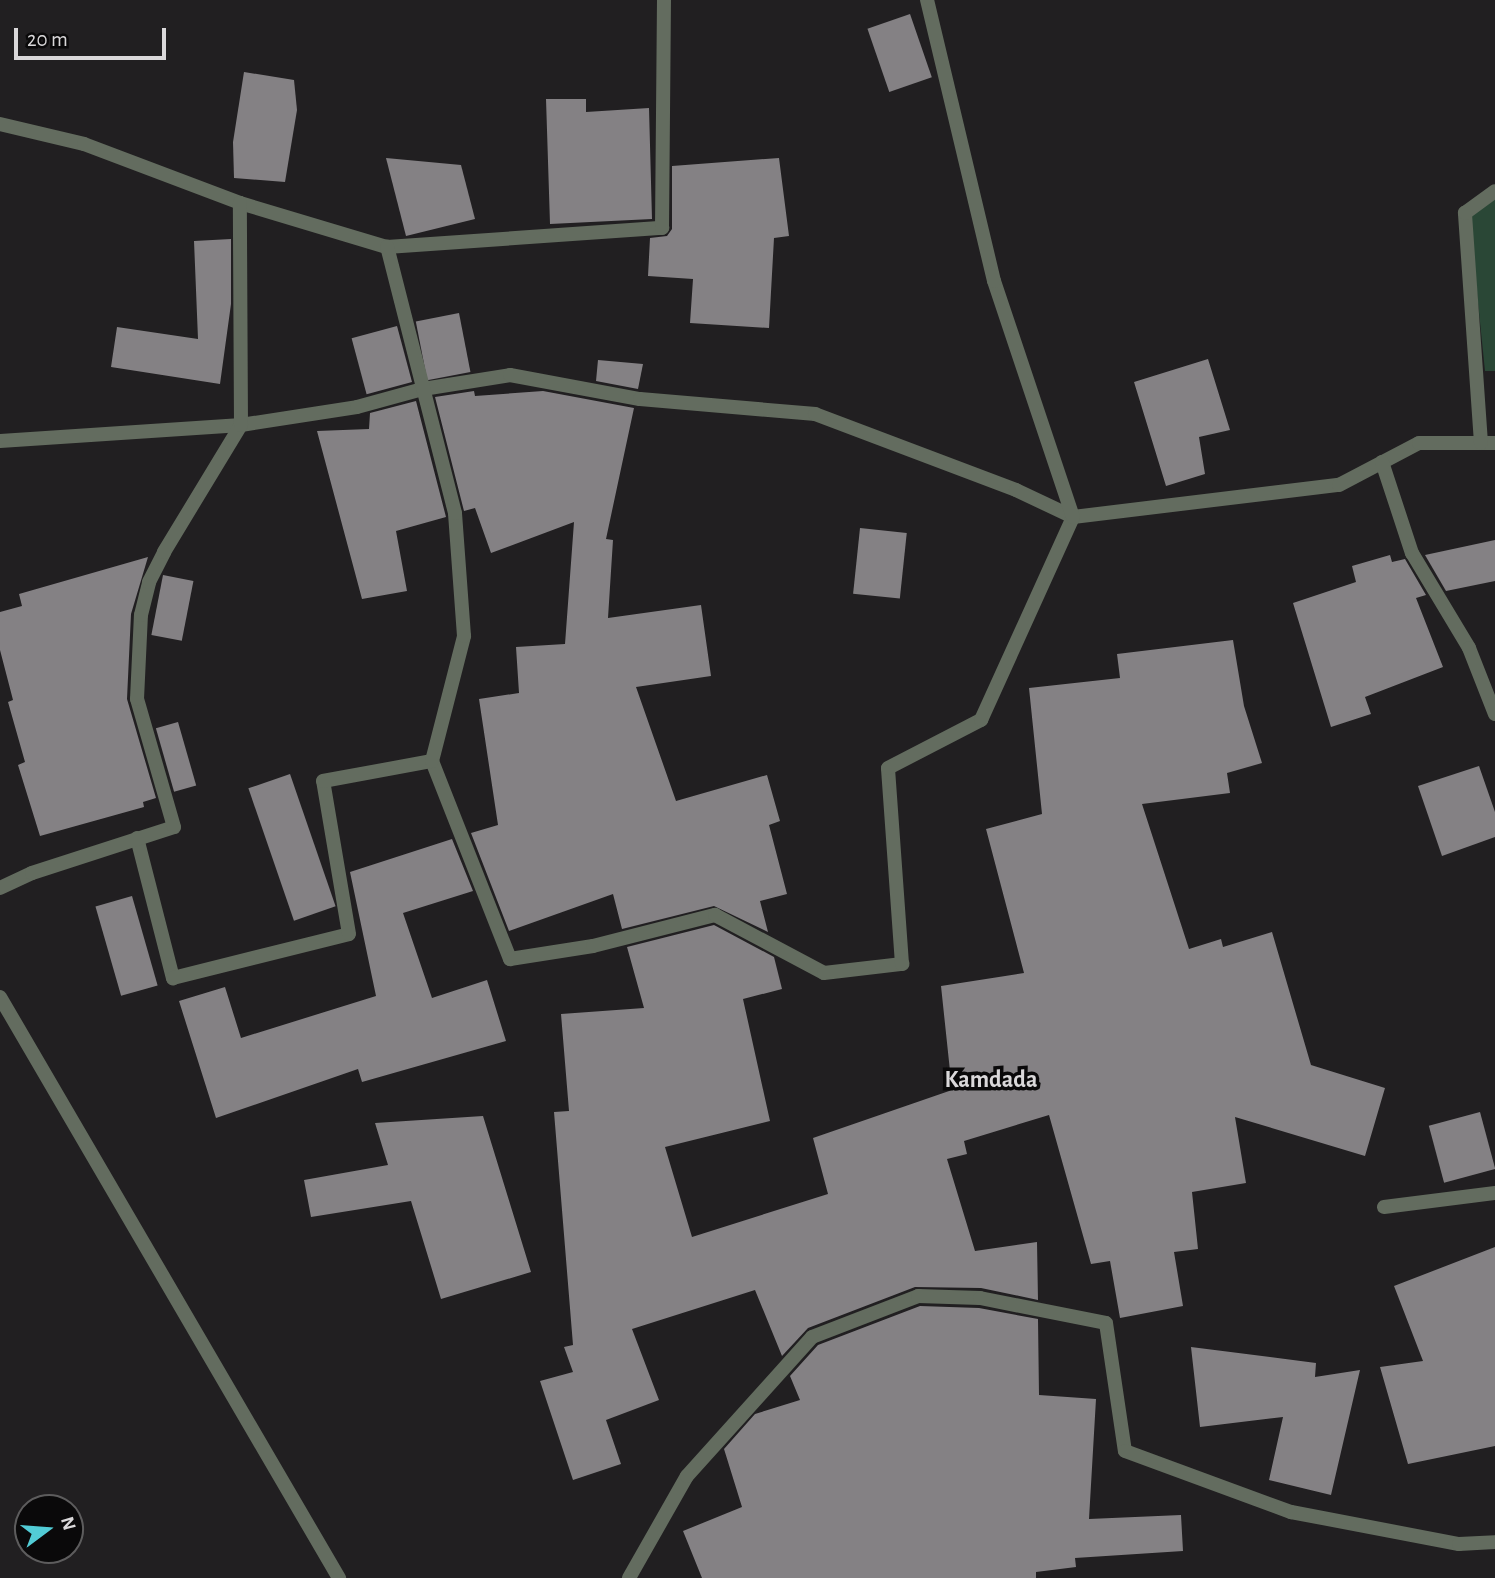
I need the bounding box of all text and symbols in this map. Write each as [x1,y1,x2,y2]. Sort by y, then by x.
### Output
scale bar [18,14,170,58]
text: 20 m [27,29,68,50]
district label: Kamdada [945,1067,1037,1095]
north arrow [14,1494,84,1564]
text: N [57,1515,79,1533]

